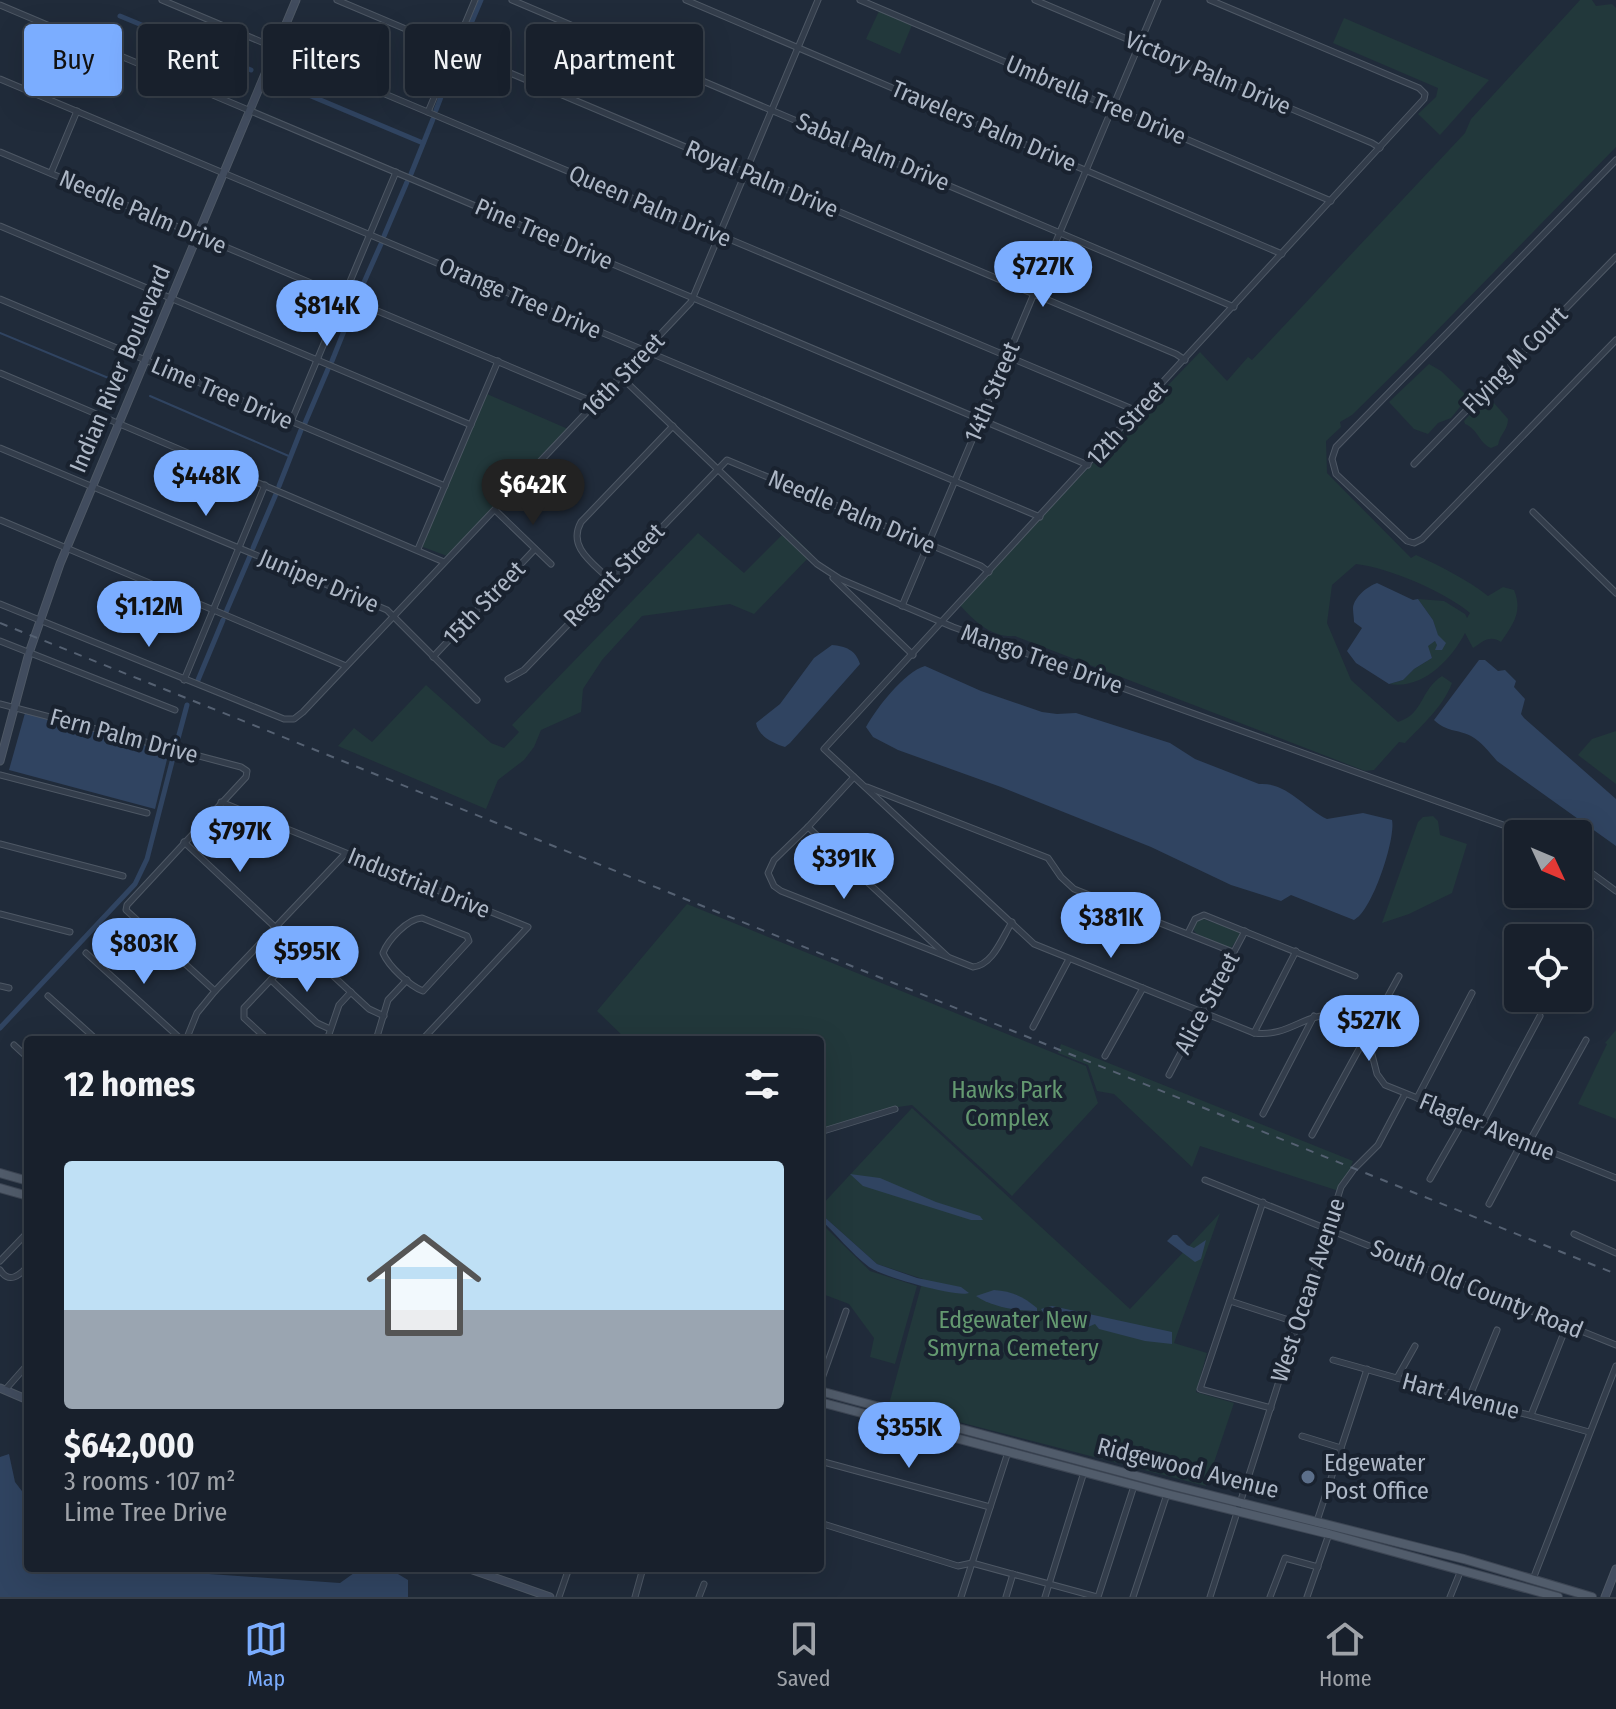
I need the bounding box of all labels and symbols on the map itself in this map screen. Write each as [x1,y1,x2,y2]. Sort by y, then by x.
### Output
street label: Victory Palm Drive [1121,25,1295,121]
street label: Umbrella Tree Drive [1002,49,1190,151]
street label: Travelers Palm Drive [887,74,1081,178]
street label: Sabal Palm Drive [792,107,954,197]
street label: Royal Palm Drive [681,134,843,224]
street label: Queen Palm Drive [565,159,735,253]
street label: Needle Palm Drive [55,164,231,260]
street label: Pine Tree Drive [471,192,617,276]
pin: $727K [987,241,1099,309]
street label: Orange Tree Drive [435,251,605,345]
street label: Indian River Boulevard [64,261,176,477]
pin: $814K [271,280,383,348]
street label: Flying M Court [1457,300,1573,420]
street label: 16th Street [576,327,670,423]
street label: 14th Street [958,338,1026,446]
street label: Lime Tree Drive [147,351,297,435]
street label: 12th Street [1081,375,1173,471]
pin: $448K [150,450,262,518]
pin: $642K [477,459,589,527]
street label: Needle Palm Drive [764,464,940,560]
street label: Regent Street [558,518,670,632]
street label: Juniper Drive [255,543,383,619]
street label: 15th Street [437,555,531,651]
pin: $1.12M [84,581,214,649]
street label: Mango Tree Drive [958,618,1126,700]
street label: Fern Palm Drive [47,703,201,769]
pin: $797K [184,806,296,874]
north arrow [1504,820,1592,908]
pin: $391K [788,833,900,901]
street label: Industrial Drive [344,842,494,924]
pin: $381K [1055,892,1167,960]
pin: $803K [88,918,200,986]
pin: $595K [251,926,363,994]
street label: Alice Street [1169,947,1246,1059]
pin: $527K [1313,995,1425,1063]
park label: Hawks Park Complex [951,1076,1064,1132]
street label: Flagler Avenue [1415,1087,1559,1167]
street label: West Ocean Avenue [1265,1194,1351,1386]
street label: South Old County Road [1367,1234,1587,1344]
park label: Edgewater New Smyrna Cemetery [927,1306,1099,1362]
street label: Hart Avenue [1399,1367,1523,1425]
pin: $355K [853,1402,965,1470]
street label: Ridgewood Avenue [1094,1432,1282,1504]
place label: Edgewater Post Office [1324,1449,1429,1505]
marker: Edgewater Post Office [1299,1468,1317,1486]

